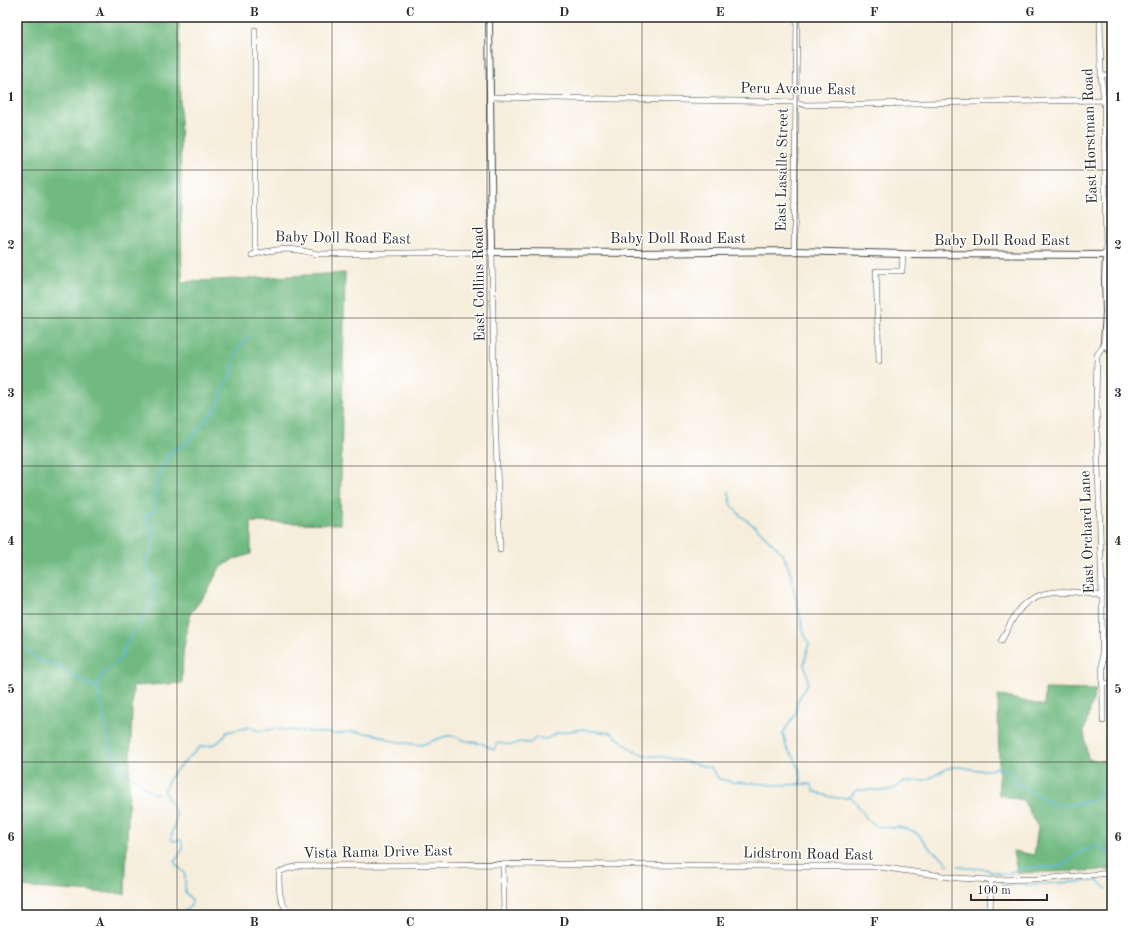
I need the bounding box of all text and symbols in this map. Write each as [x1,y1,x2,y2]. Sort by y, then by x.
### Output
text: A [95,6,105,19]
text: B [249,6,259,19]
text: C [406,6,414,19]
text: D [559,6,569,19]
text: E [716,6,725,19]
text: F [870,6,879,19]
text: G [1025,6,1035,19]
street label: East Horstman Road [1081,68,1101,204]
street label: Peru Avenue East [740,81,856,99]
text: 1 [7,91,15,104]
text: 1 [1114,91,1122,104]
street label: East Lasalle Street [774,108,792,232]
street label: East Collins Road [471,226,489,342]
street label: Baby Doll Road East [275,230,411,248]
street label: Baby Doll Road East [610,232,746,247]
street label: Baby Doll Road East [934,234,1070,249]
text: 2 [7,239,15,252]
text: 2 [1114,239,1122,252]
text: 3 [7,387,15,400]
text: 3 [1114,387,1122,400]
street label: East Orchard Lane [1078,470,1098,594]
text: 4 [7,535,15,548]
text: 4 [1114,535,1122,548]
text: 5 [7,683,15,696]
text: 5 [1114,683,1122,696]
text: 6 [7,831,15,844]
text: 6 [1114,831,1122,844]
street label: Vista Rama Drive East [303,844,453,862]
street label: Lidstrom Road East [743,846,873,864]
scale bar [971,876,1047,902]
text: 100 m [977,885,1011,897]
text: A [95,916,105,929]
text: B [249,916,259,929]
text: C [406,916,414,929]
text: D [559,916,569,929]
text: E [716,916,725,929]
text: F [870,916,879,929]
text: G [1025,916,1035,929]

